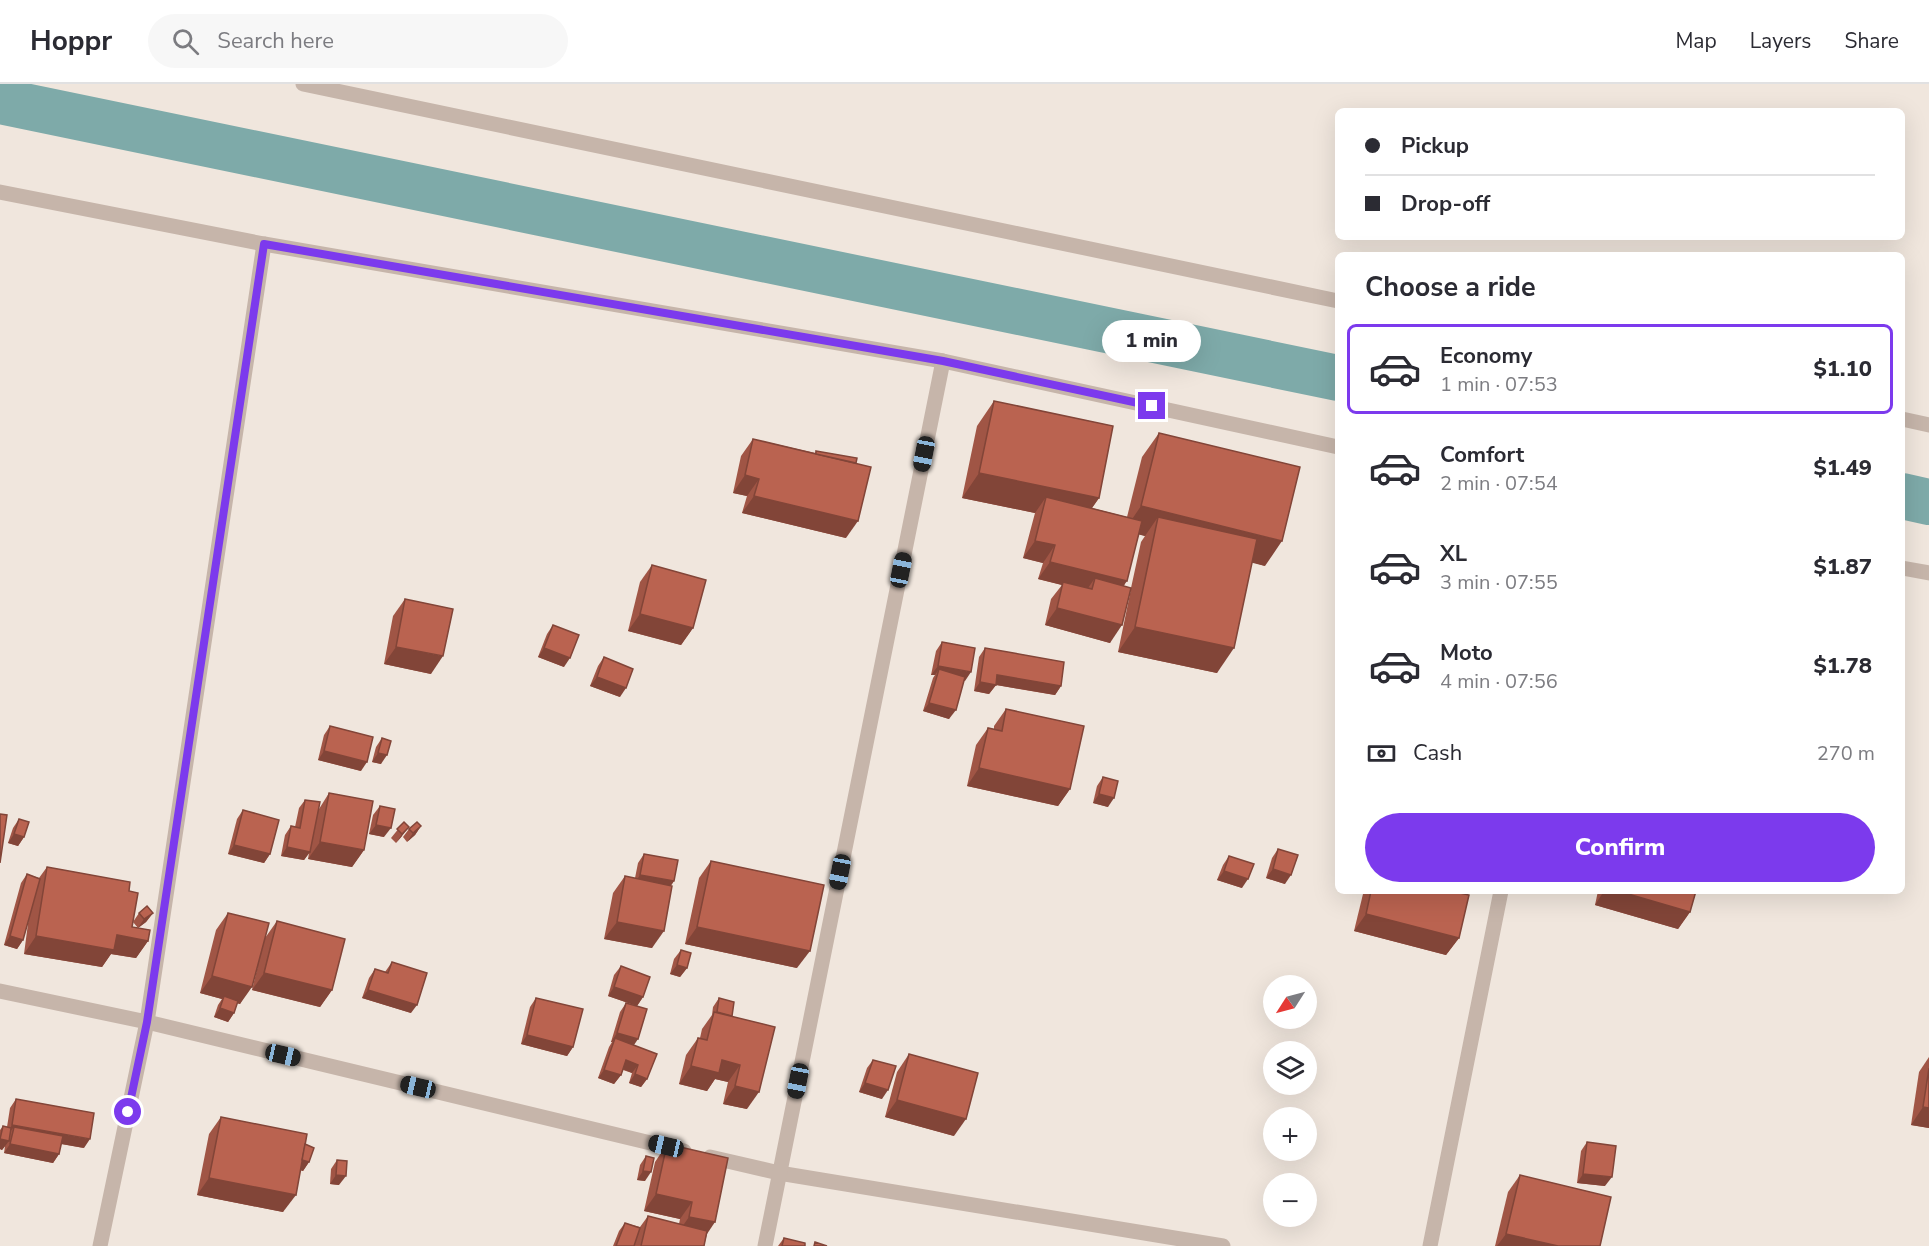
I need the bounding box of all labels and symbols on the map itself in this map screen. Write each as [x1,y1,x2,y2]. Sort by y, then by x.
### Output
callout: 1 min [1102,319,1202,361]
route end [1138,392,1165,419]
car [912,435,936,473]
car [889,551,913,589]
car [828,853,852,891]
north arrow [1263,975,1317,1029]
car [263,1042,303,1068]
car [786,1062,810,1100]
car [398,1074,438,1100]
route start [114,1098,141,1125]
car [646,1133,686,1159]

